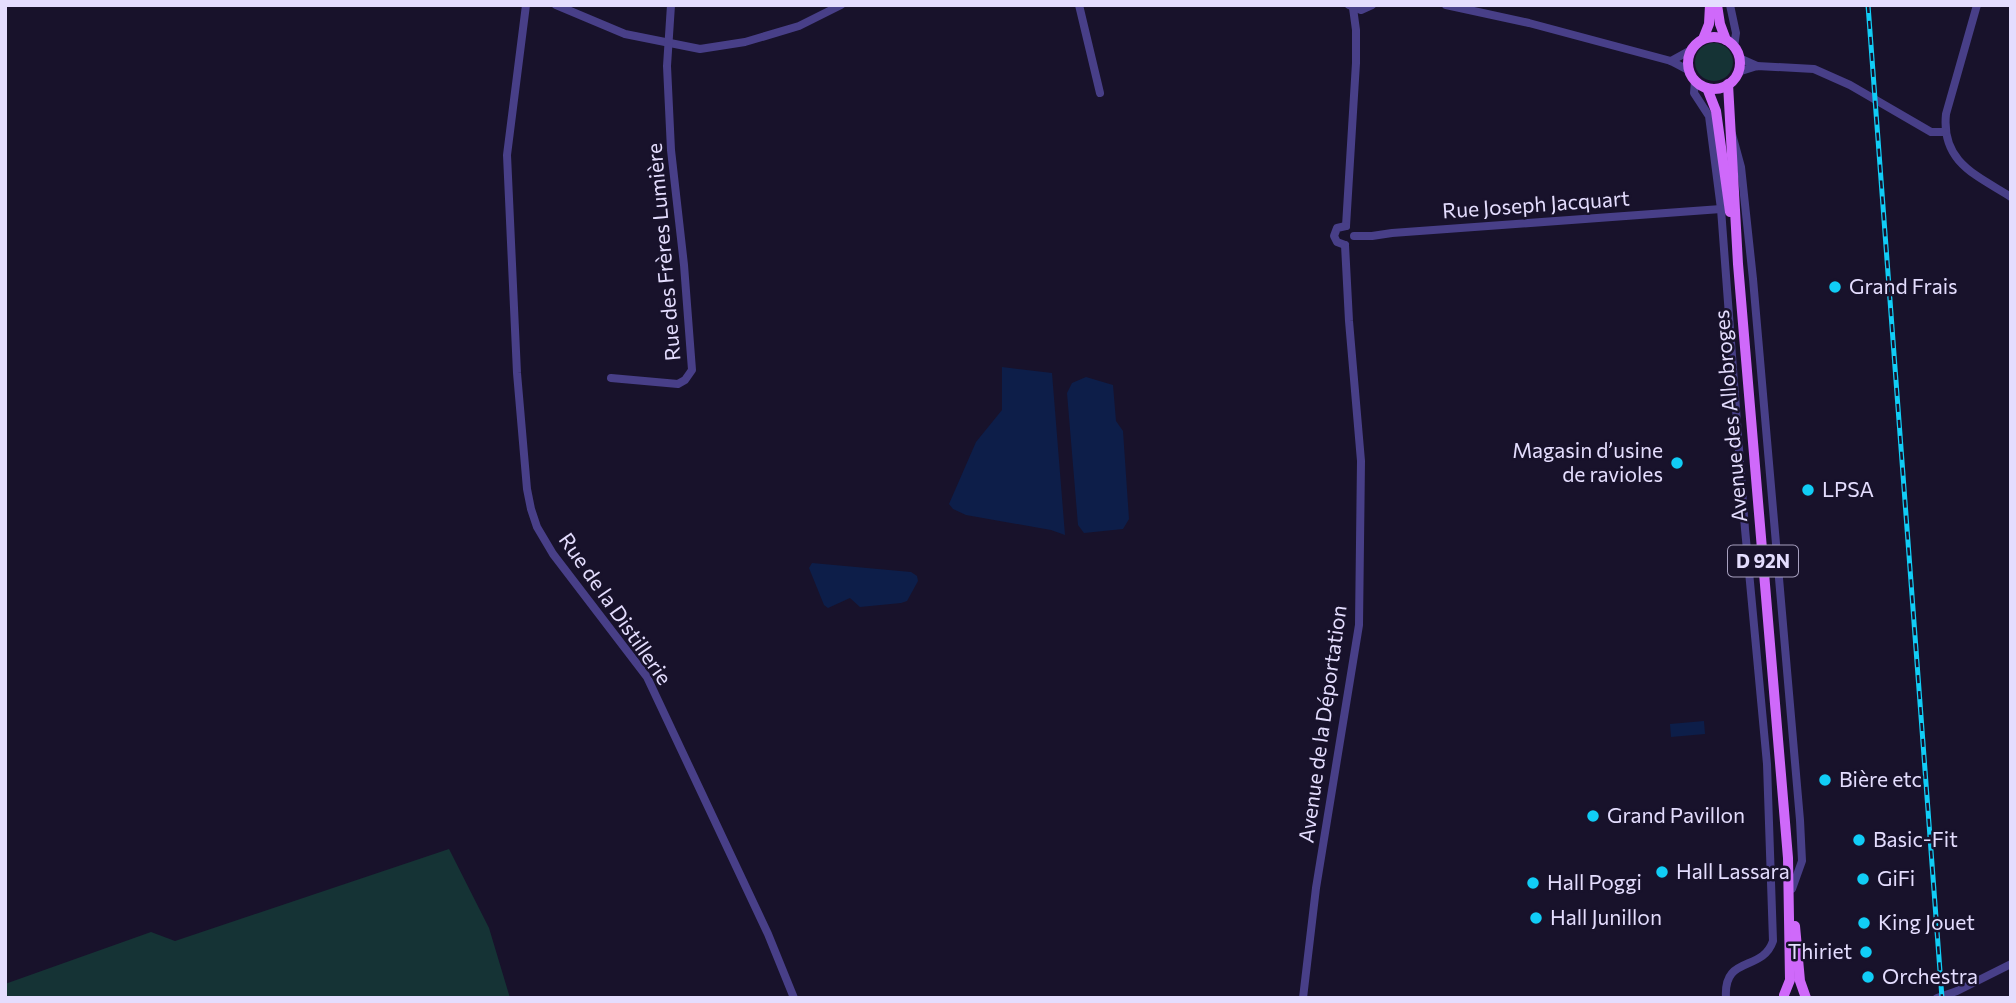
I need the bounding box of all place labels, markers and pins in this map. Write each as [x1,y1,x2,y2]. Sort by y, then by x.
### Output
place label: Grand Frais [1849,273,1958,298]
marker: Grand Frais [1827,279,1843,295]
place label: Magasin d’usine de ravioles [1512,437,1663,486]
marker: Magasin d’usine de ravioles [1669,455,1685,471]
place label: LPSA [1822,476,1874,501]
marker: LPSA [1800,482,1816,498]
place label: Bière etc [1839,766,1922,791]
marker: Bière etc [1817,772,1833,788]
place label: Grand Pavillon [1607,802,1745,827]
marker: Grand Pavillon [1585,808,1601,824]
place label: Basic-Fit [1873,826,1958,851]
marker: Basic-Fit [1851,832,1867,848]
place label: Hall Lassara [1676,858,1790,883]
marker: Hall Lassara [1654,864,1670,880]
place label: GiFi [1877,865,1915,890]
place label: Hall Poggi [1547,869,1642,894]
marker: GiFi [1855,871,1871,887]
marker: Hall Poggi [1525,875,1541,891]
place label: Hall Junillon [1550,904,1662,929]
place label: King Jouet [1878,909,1975,934]
marker: Hall Junillon [1528,910,1544,926]
marker: King Jouet [1856,915,1872,931]
place label: Thiriet [1788,938,1852,963]
marker: Thiriet [1858,944,1874,960]
place label: Orchestra [1882,963,1978,988]
marker: Orchestra [1860,969,1876,985]

